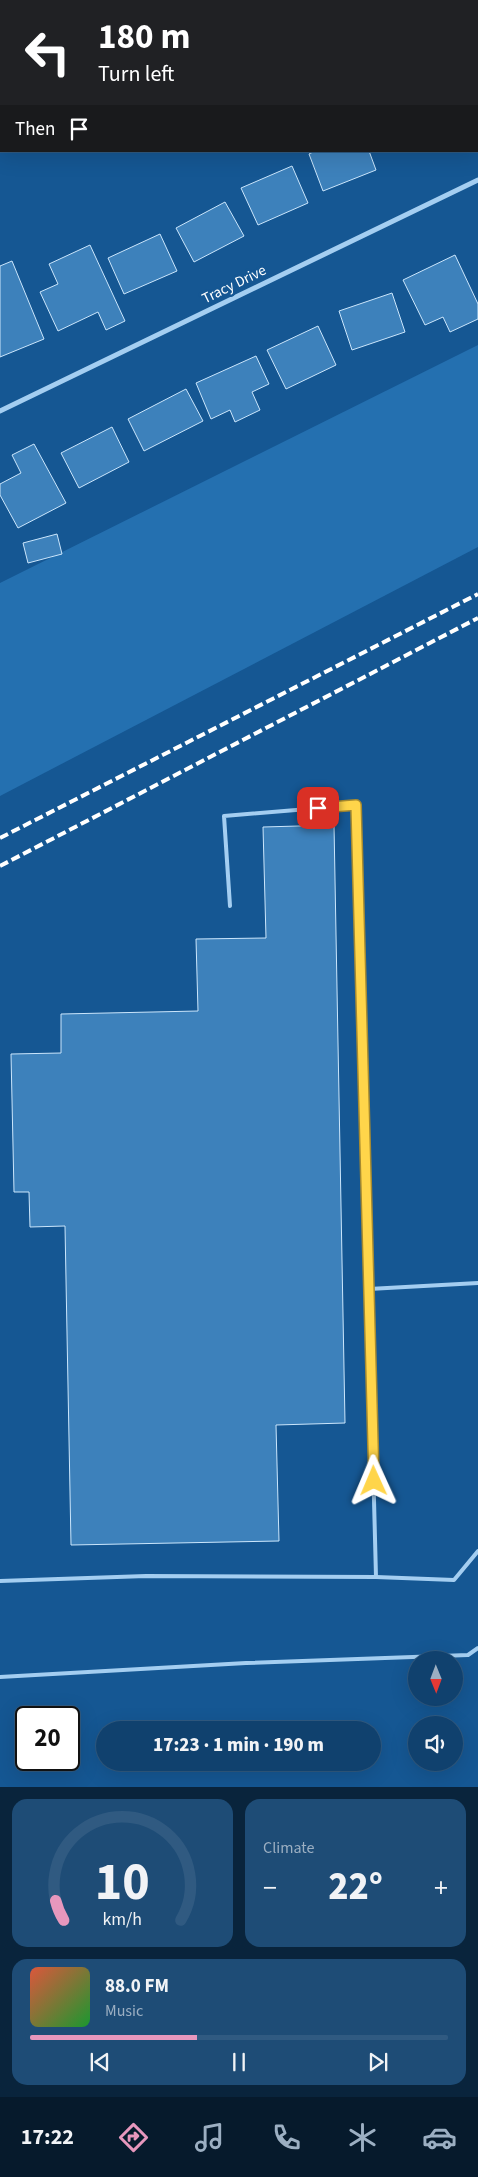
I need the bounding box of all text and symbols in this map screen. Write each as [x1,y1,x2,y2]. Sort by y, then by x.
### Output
text: 180 m [98,12,190,62]
icon: left [15,20,80,85]
text: Turn left [98,58,174,90]
icon: arrive [65,115,93,143]
text: Then [15,116,55,143]
street label: Tracy Drive [199,260,270,309]
pin [297,787,339,829]
icon: arrive [304,794,332,822]
position arrow [347,1454,399,1506]
north arrow [408,1651,462,1706]
map controls [408,1651,463,1771]
speed limit sign: 20 [15,1706,80,1771]
button: sound [408,1716,463,1771]
text: 17:23 · 1 min · 190 m [153,1732,324,1759]
text: Climate [263,1837,314,1859]
text: 10 [95,1846,150,1920]
text: 22° [328,1860,383,1914]
text: − [263,1868,277,1908]
text: + [434,1868,448,1908]
text: km/h [103,1907,142,1932]
text: 88.0 FM [105,1973,169,2000]
text: Music [105,2000,143,2022]
icon: previous [86,2048,114,2076]
icon: pause [225,2048,253,2076]
icon: next [364,2048,392,2076]
icon: directions [116,2120,151,2155]
icon: music [192,2120,227,2155]
icon: phone [269,2120,304,2155]
icon: climate [345,2120,380,2155]
icon: car [422,2120,457,2155]
text: 17:22 [21,2121,74,2153]

